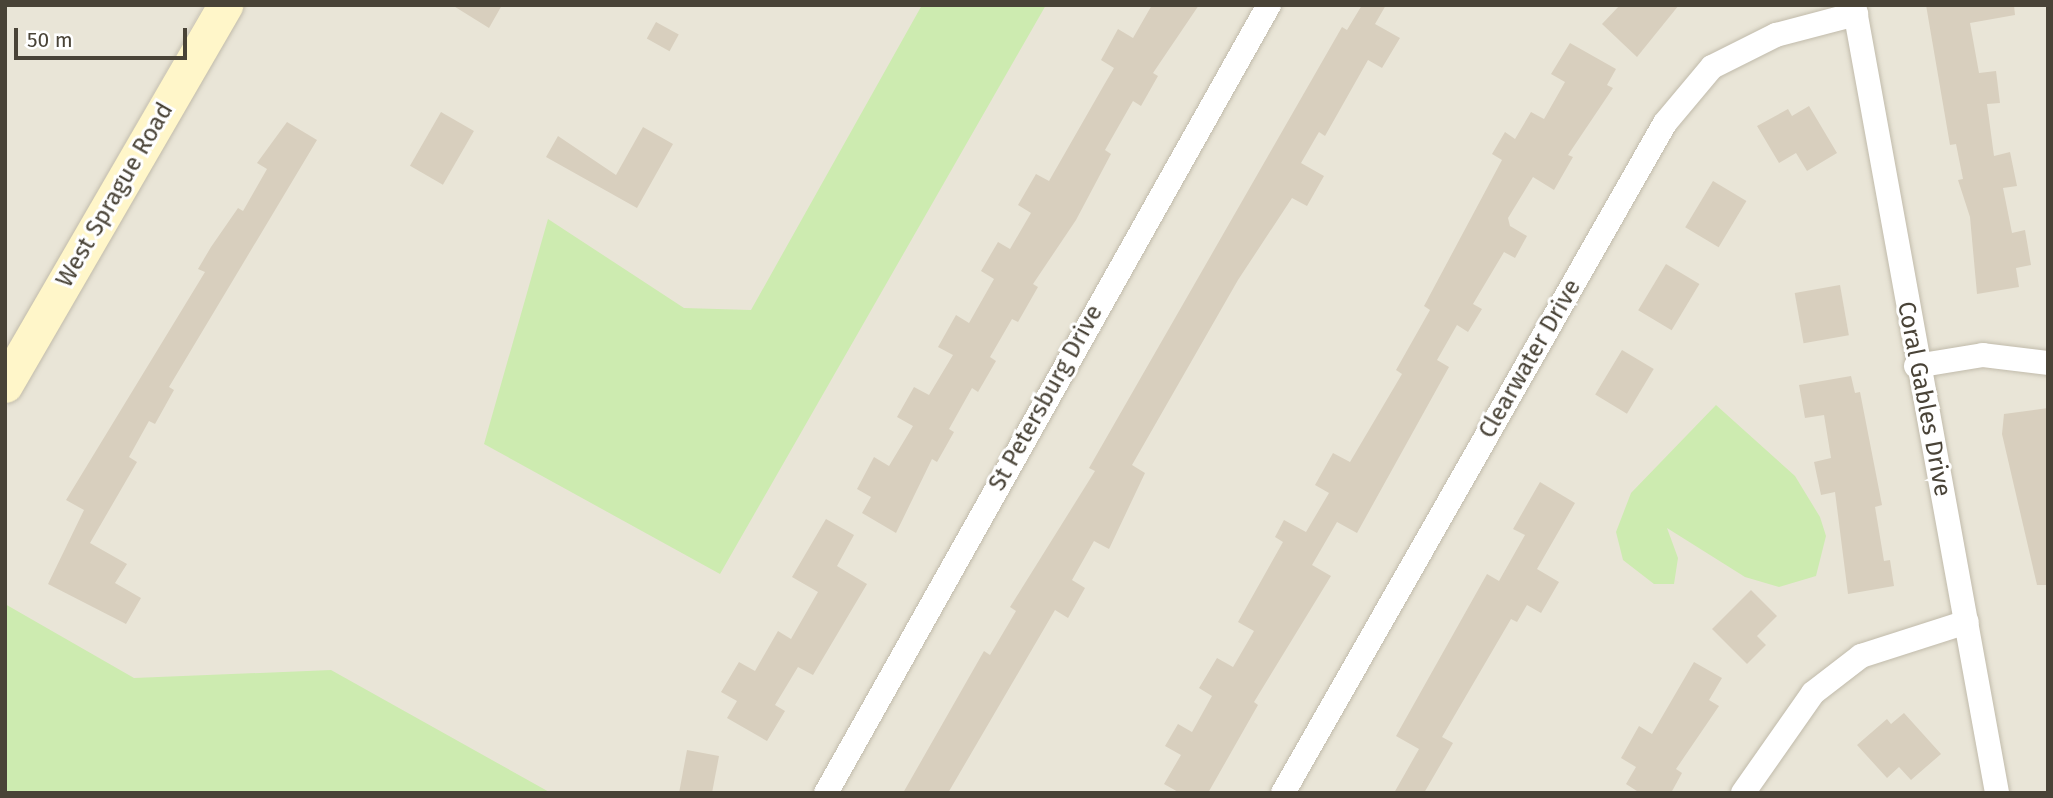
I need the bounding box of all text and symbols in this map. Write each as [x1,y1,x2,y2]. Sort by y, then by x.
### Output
scale bar [18,14,191,58]
text: 50 m [27,27,73,53]
street label: West Sprague Road [50,98,180,292]
street label: Clearwater Drive [1473,274,1587,444]
street label: Coral Gables Drive [1891,299,1957,499]
street label: St Petersburg Drive [983,300,1109,496]

